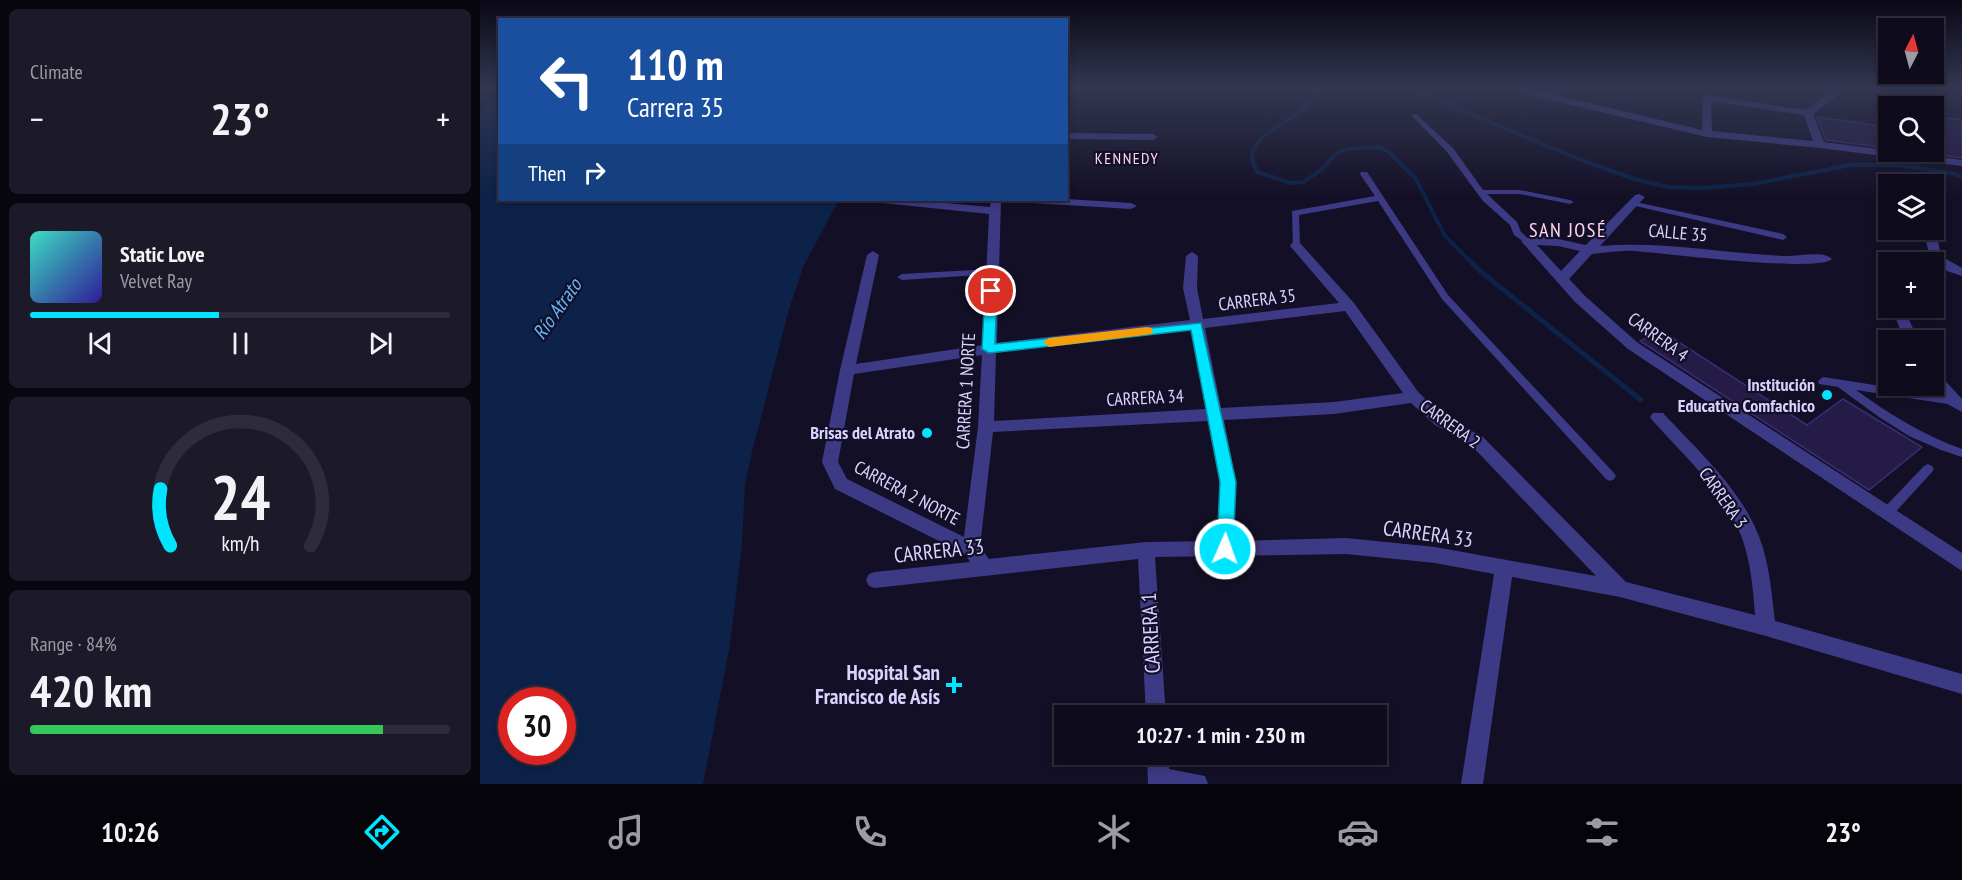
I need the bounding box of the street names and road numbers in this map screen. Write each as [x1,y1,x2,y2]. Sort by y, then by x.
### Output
street label: CALLE 35 [1648,218,1708,247]
street label: CARRERA 35 [1217,283,1297,316]
street label: CARRERA 4 [1623,307,1693,366]
street label: CARRERA 1 NORTE [951,332,980,450]
street label: CARRERA 34 [1106,384,1184,411]
street label: CARRERA 2 [1415,394,1485,453]
street label: CARRERA 2 NORTE [850,455,964,530]
street label: CARRERA 3 [1694,463,1753,533]
street label: CARRERA 33 [1381,514,1475,553]
street label: CARRERA 33 [893,532,985,569]
street label: CARRERA 1 [1135,592,1166,674]

